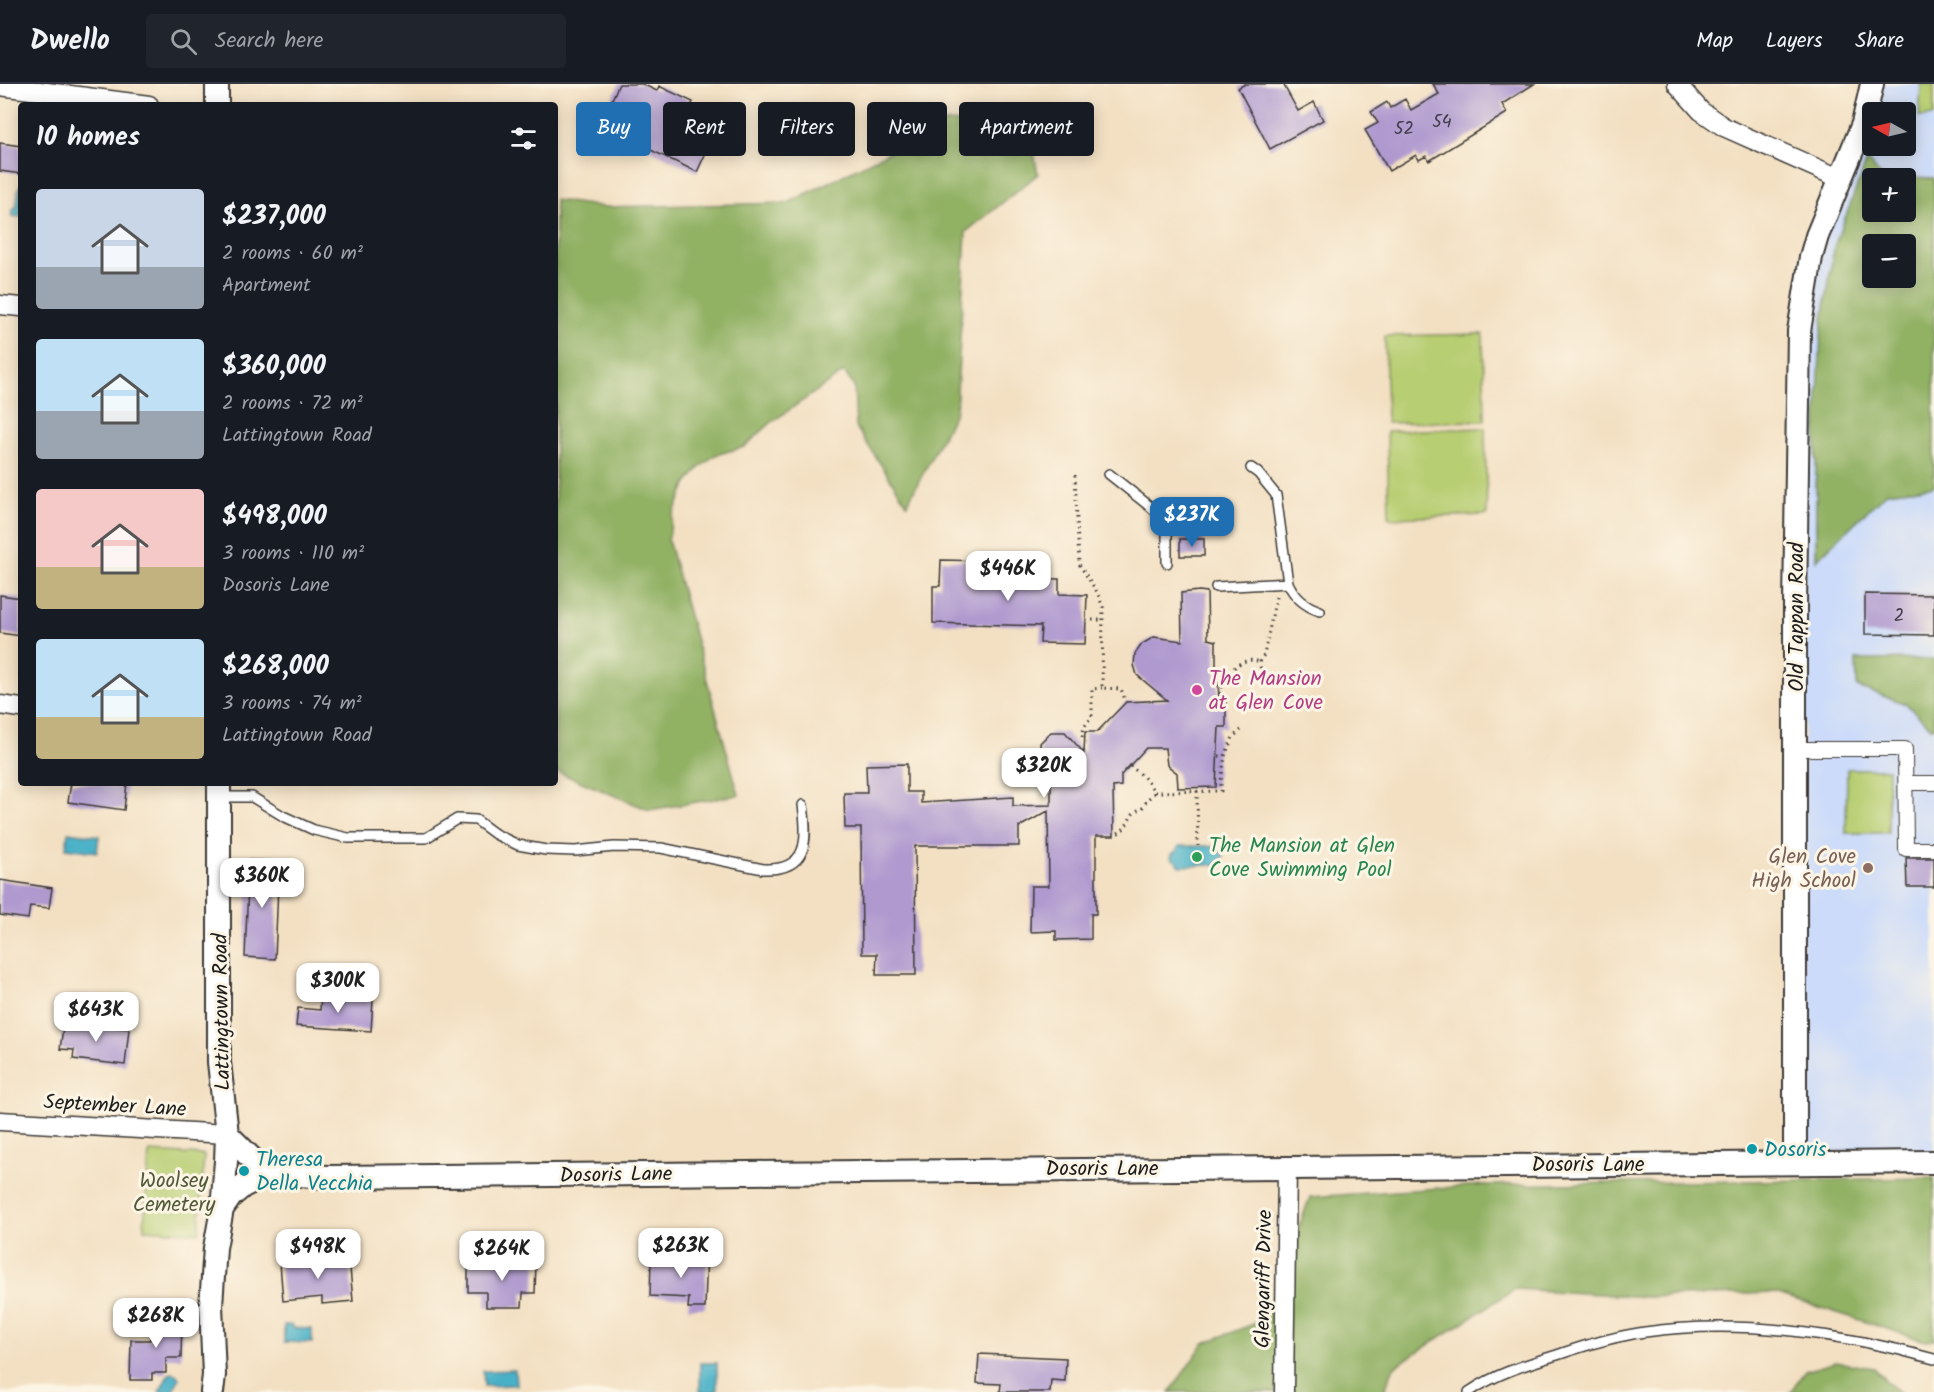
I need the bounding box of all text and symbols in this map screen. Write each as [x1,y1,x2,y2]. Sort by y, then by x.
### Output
search box [146,14,566,68]
text: Dwello [30,19,110,64]
text: Search here [215,24,323,59]
icon: search [167,25,200,58]
text: Map [1696,25,1733,58]
text: Layers [1766,25,1822,58]
text: Share [1855,25,1904,58]
chip: Buy [576,102,651,156]
chip: Rent [663,102,746,156]
chip: Filters [758,102,855,156]
chip: New [867,102,947,156]
chip: Apartment [959,102,1094,156]
north arrow [1862,102,1916,156]
map controls [1862,102,1916,288]
house number: 54 [1432,108,1452,137]
house number: 52 [1394,115,1414,144]
text: 10 homes [36,117,140,159]
icon: filters [507,122,540,155]
button: + [1862,168,1916,222]
text: $237,000 [222,196,326,238]
icon: home [84,213,156,285]
button: − [1862,234,1916,288]
text: 2 rooms · 60 m² [222,238,363,270]
text: Apartment [222,270,311,302]
text: $360,000 [222,346,326,388]
icon: home [84,363,156,435]
text: 2 rooms · 72 m² [222,388,363,420]
text: Lattingtown Road [222,420,372,452]
text: $498,000 [222,496,327,538]
pin: $237K [1150,497,1234,548]
text: $237K [1164,500,1220,532]
icon: home [84,513,156,585]
text: 3 rooms · 110 m² [222,538,364,570]
street label: Old Tappan Road [1781,542,1814,692]
pin: $446K [966,551,1050,602]
text: $446K [980,554,1036,586]
text: Dosoris Lane [222,570,329,602]
house number: 2 [1894,602,1904,631]
text: $268,000 [222,646,329,688]
icon: home [84,663,156,735]
place label: The Mansion at Glen Cove [1209,663,1323,720]
marker: The Mansion at Glen Cove [1190,683,1204,697]
text: 3 rooms · 74 m² [222,688,362,720]
text: Lattingtown Road [222,720,372,752]
pin: $320K [1002,748,1086,799]
text: $320K [1016,751,1072,783]
place label: The Mansion at Glen Cove Swimming Pool [1209,830,1395,887]
place label: Glen Cove High School [1751,841,1857,898]
marker: The Mansion at Glen Cove Swimming Pool [1190,850,1204,864]
pin: $360K [220,858,304,909]
text: $360K [234,861,290,893]
marker: Glen Cove High School [1861,861,1875,875]
street label: Lattingtown Road [205,933,240,1091]
pin: $300K [296,963,380,1014]
text: $300K [310,966,366,998]
pin: $643K [54,992,138,1043]
text: $643K [68,995,124,1027]
street label: September Lane [43,1086,188,1127]
place label: Dosoris [1764,1134,1826,1167]
marker: Dosoris [1745,1142,1759,1156]
place label: Theresa Della Vecchia [256,1144,373,1201]
street label: Dosoris Lane [1532,1149,1645,1182]
street label: Dosoris Lane [1046,1153,1159,1186]
street label: Dosoris Lane [559,1158,673,1193]
marker: Theresa Della Vecchia [237,1164,251,1178]
park label: Woolsey Cemetery [133,1165,215,1222]
street label: Glengariff Drive [1247,1209,1282,1349]
pin: $263K [639,1228,723,1279]
pin: $498K [276,1229,360,1280]
pin: $264K [460,1231,544,1282]
text: $263K [652,1231,710,1263]
text: $498K [290,1232,346,1264]
text: $264K [473,1234,531,1266]
pin: $268K [114,1298,198,1349]
text: $268K [127,1301,185,1333]

